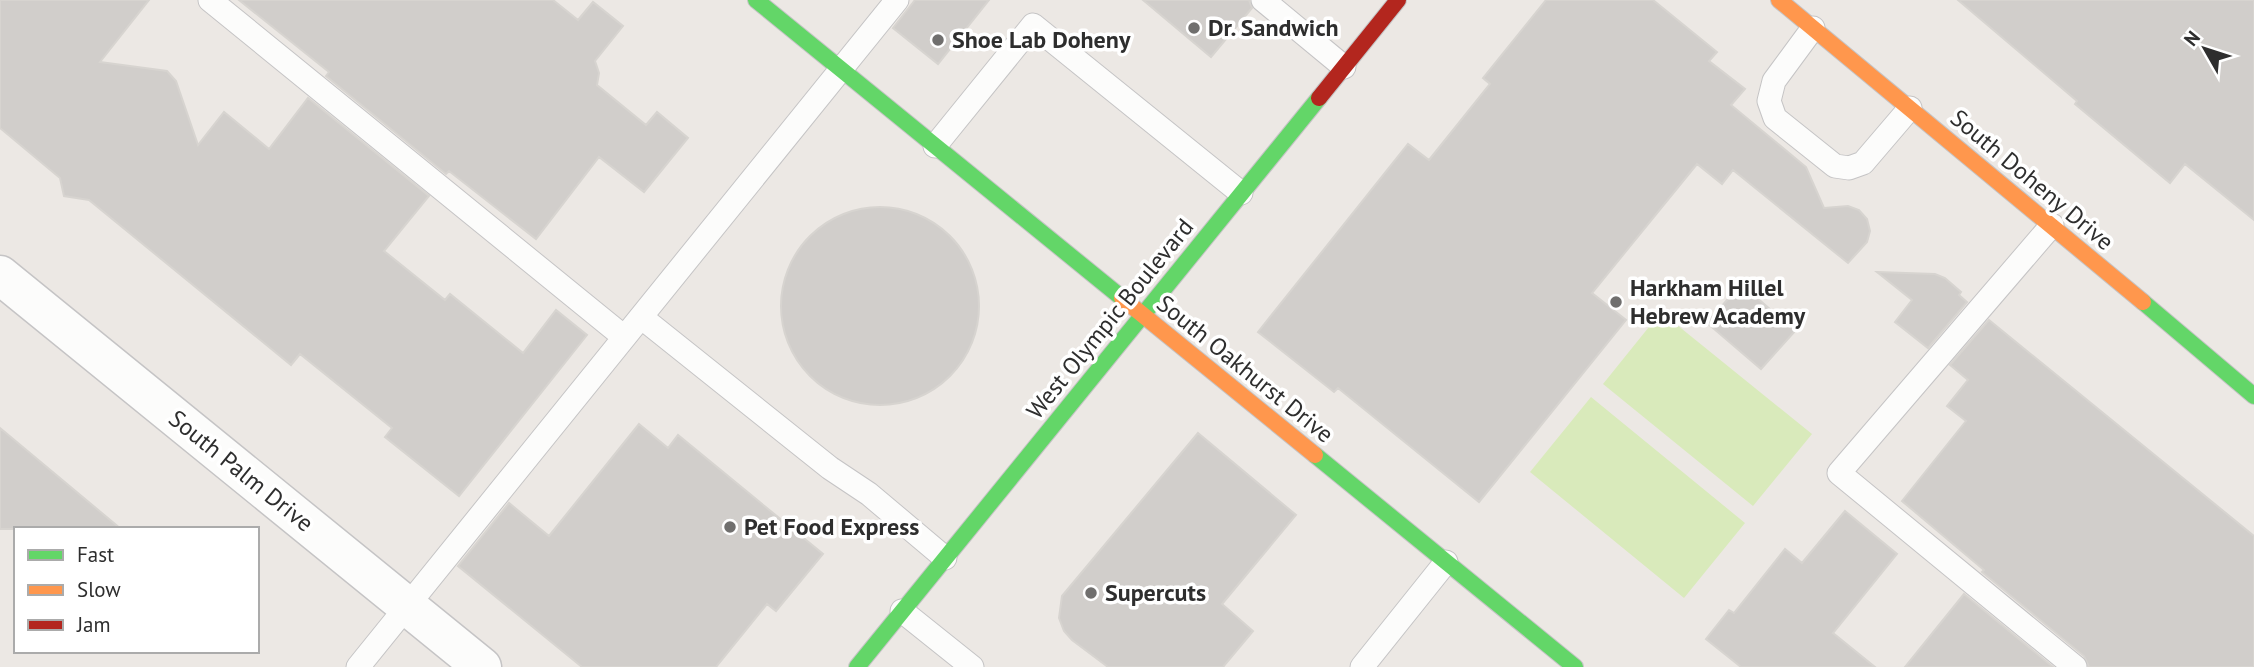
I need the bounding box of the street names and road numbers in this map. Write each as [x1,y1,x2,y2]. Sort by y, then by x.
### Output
street label: South Doheny Drive [1944,102,2120,257]
street label: West Olympic Boulevard [1019,212,1200,425]
street label: South Oakhurst Drive [1151,288,1340,449]
street label: South Palm Drive [163,403,320,538]

